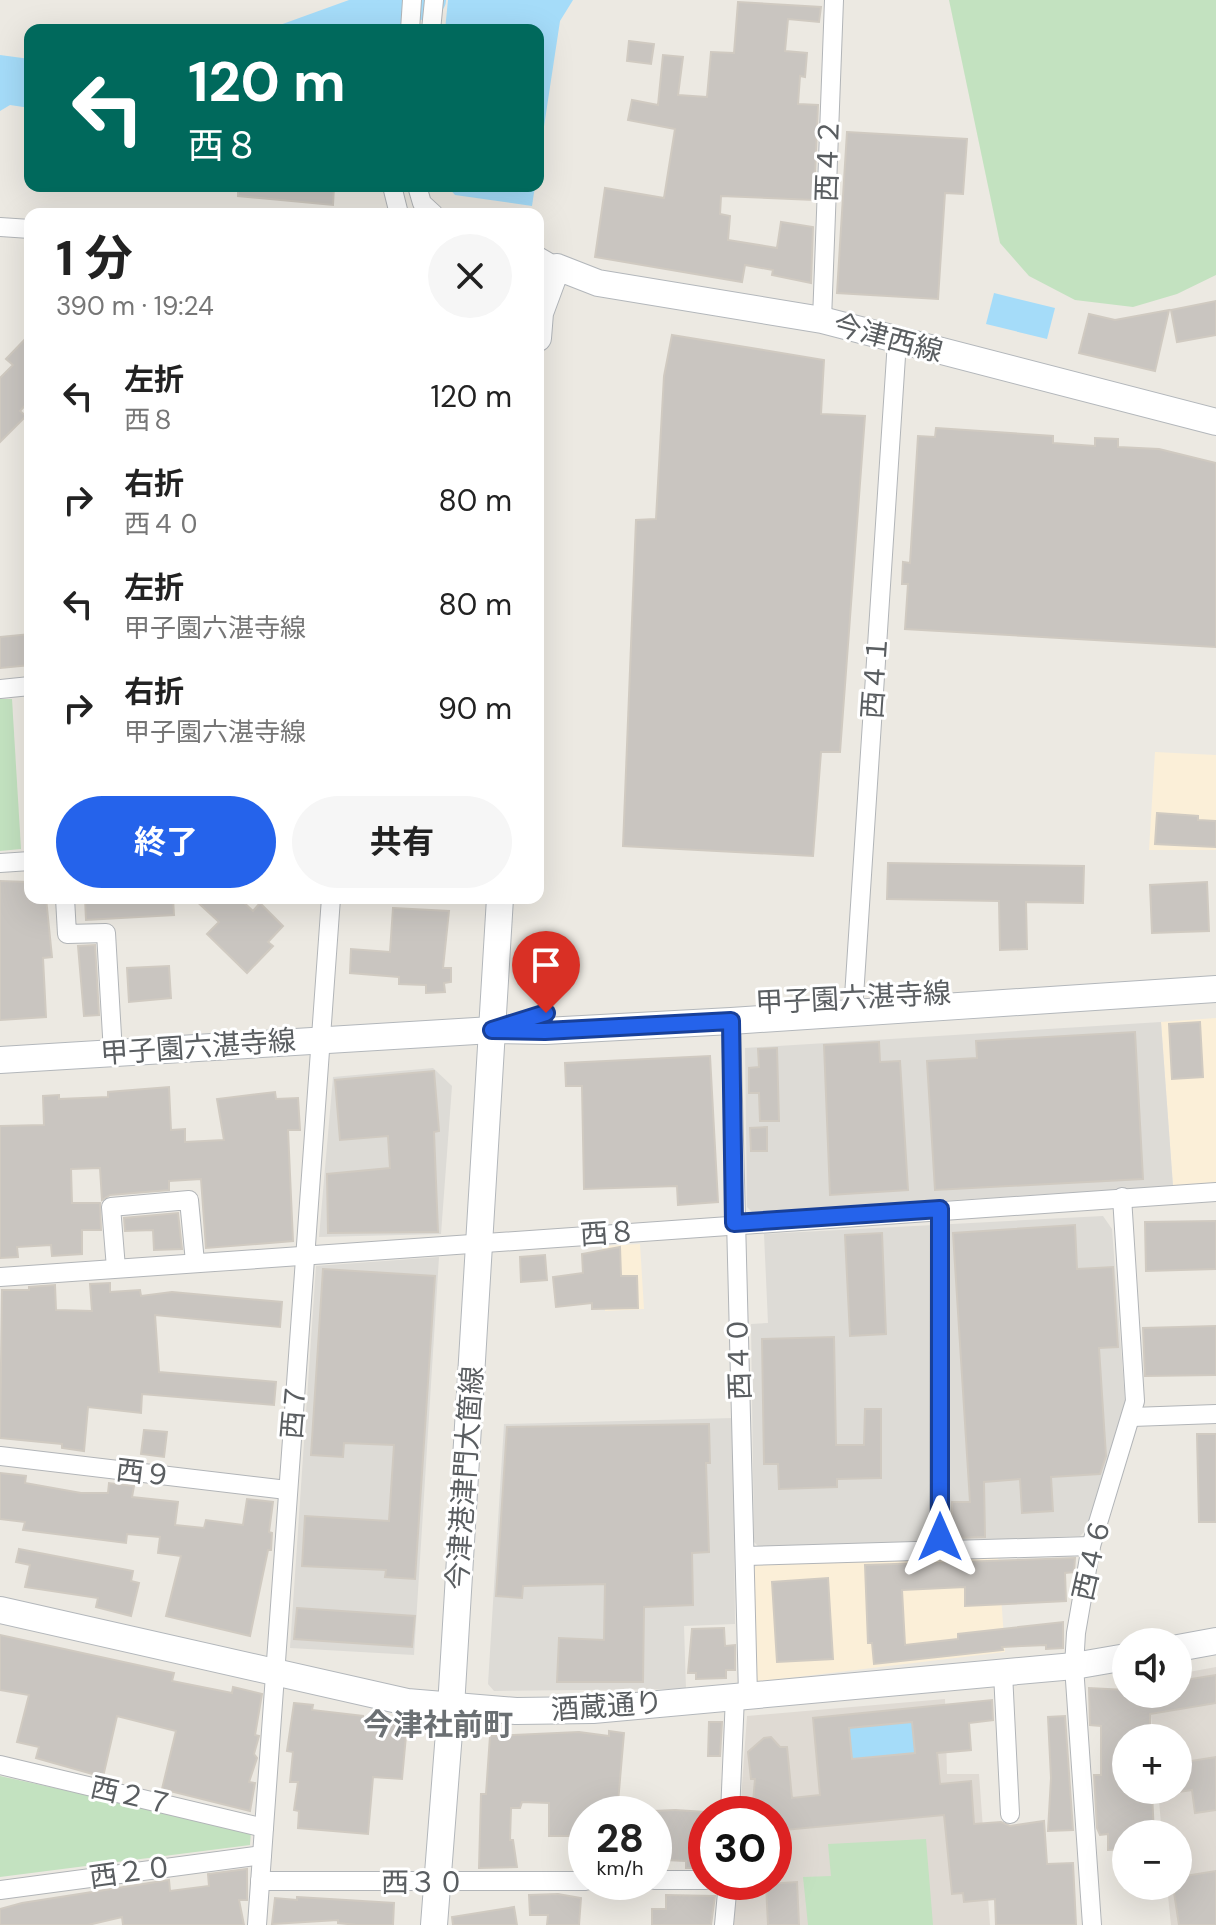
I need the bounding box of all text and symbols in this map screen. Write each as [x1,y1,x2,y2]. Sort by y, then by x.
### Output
text: 120 m [188,45,346,118]
icon: left [56,56,160,160]
street label: 西４２ [808,117,848,203]
text: 西８ [188,122,260,169]
text: 1 分 [56,227,133,290]
button: close [428,234,512,318]
text: 390 m · 19:24 [56,289,214,323]
street label: 今津西線 [829,306,947,370]
text: 左折 [124,360,184,399]
icon: left [56,374,100,418]
text: 120 m [430,377,512,416]
text: 西８ [124,403,176,437]
text: 右折 [124,464,184,503]
icon: right [56,478,100,522]
text: 80 m [439,481,512,520]
text: 西４０ [124,507,202,541]
text: 左折 [124,568,184,607]
icon: left [56,582,100,626]
text: 80 m [439,585,512,624]
text: 甲子園六湛寺線 [124,611,306,645]
street label: 西４１ [854,634,896,720]
text: 右折 [124,672,184,711]
icon: right [56,686,100,730]
text: 90 m [438,689,512,728]
text: 甲子園六湛寺線 [124,715,306,749]
button: 終了 [56,796,276,888]
button: 共有 [292,796,512,888]
pin [512,931,580,1013]
icon: arrive [524,943,568,987]
street label: 甲子園六湛寺線 [754,974,952,1022]
street label: 甲子園六湛寺線 [99,1022,297,1072]
street label: 西８ [579,1213,637,1253]
street label: 西４０ [719,1315,759,1401]
street label: 今津港津門大箇線 [439,1365,491,1591]
street label: 西７ [273,1381,315,1441]
street label: 西９ [114,1451,174,1495]
position arrow [898,1495,982,1579]
street label: 西４６ [1065,1514,1119,1604]
map controls [1112,1628,1192,1900]
button: sound [1112,1628,1192,1708]
street label: 酒蔵通り [550,1684,664,1728]
district label: 今津社前町 [363,1705,513,1744]
button: + [1112,1724,1192,1804]
street label: 西２７ [87,1769,177,1823]
speed limit sign: 30 [688,1796,792,1900]
text: 28 [596,1812,644,1864]
button: − [1112,1820,1192,1900]
street label: 西２０ [87,1848,175,1896]
text: km/h [596,1855,644,1881]
street label: 西３０ [381,1864,465,1901]

